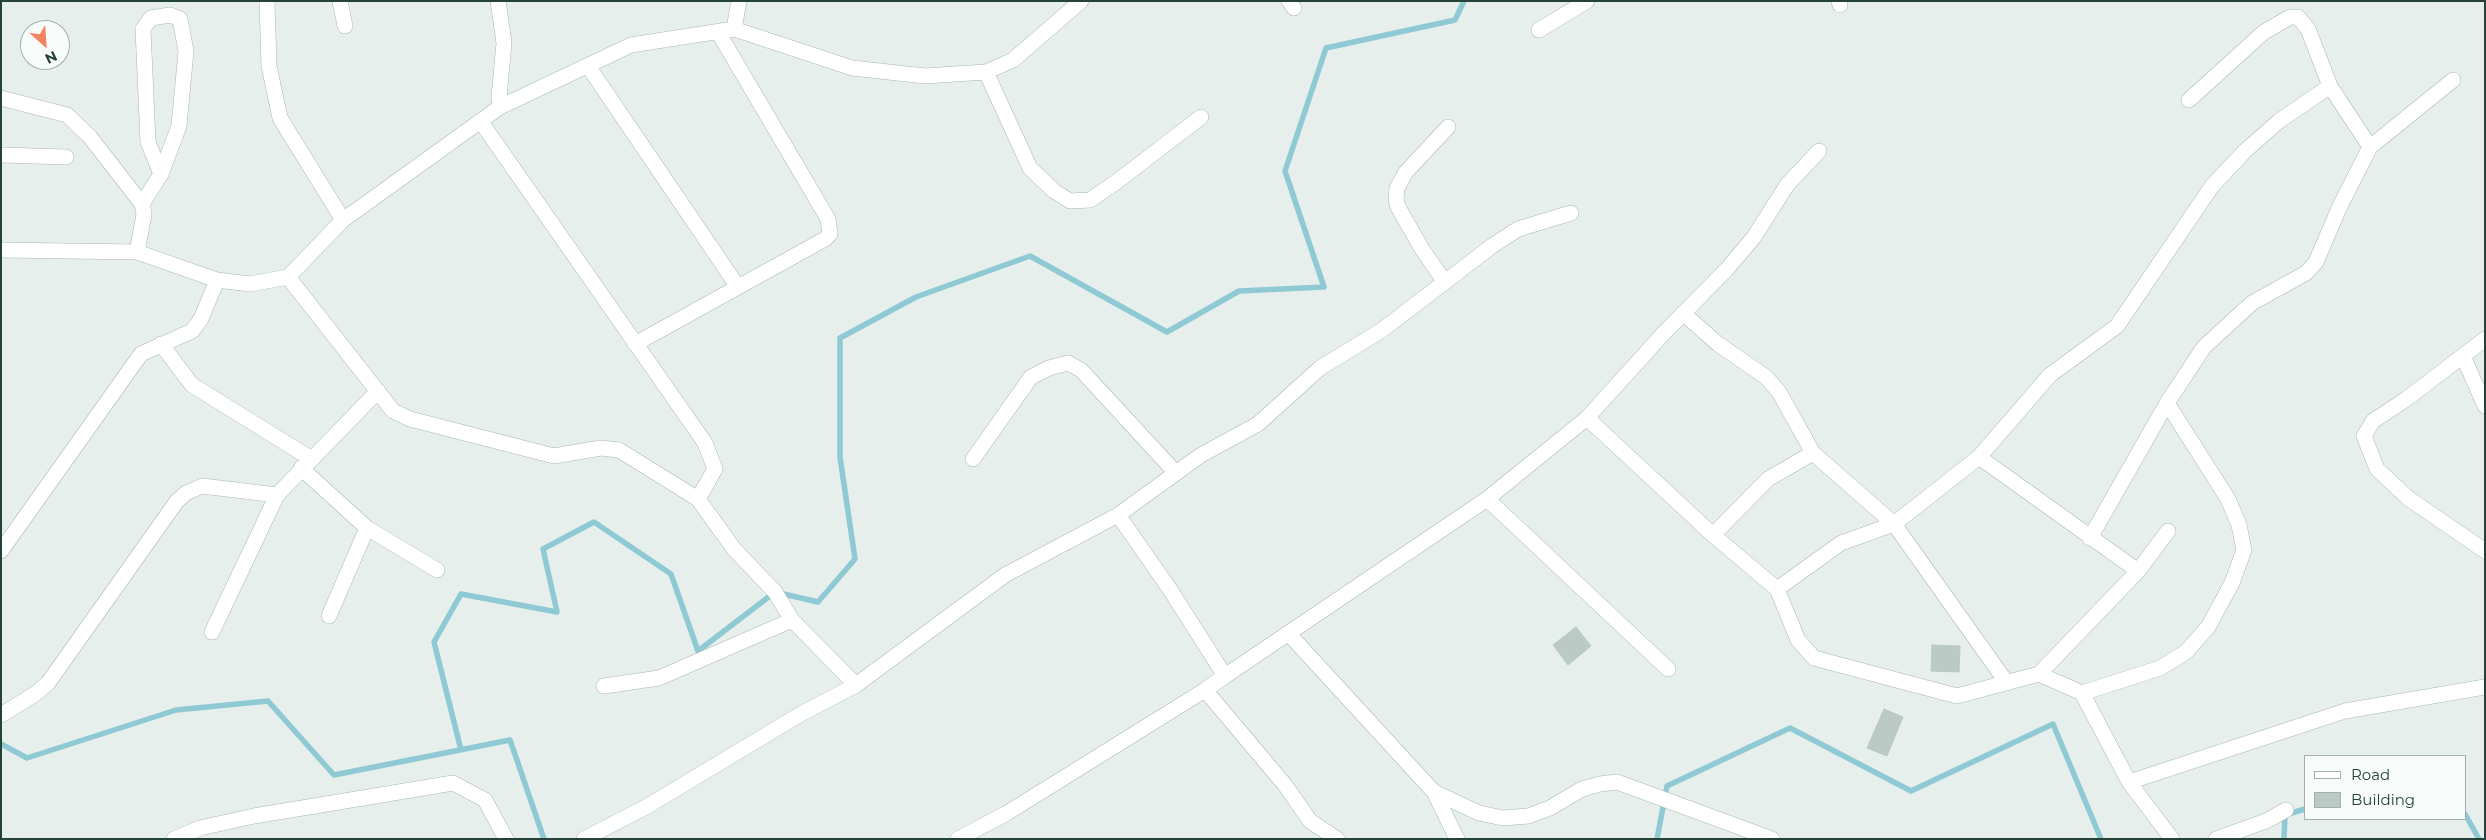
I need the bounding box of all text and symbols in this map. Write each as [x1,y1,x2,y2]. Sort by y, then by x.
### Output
north arrow [20,20,70,70]
text: N [42,47,60,68]
legend [2304,755,2466,820]
text: Road [2351,765,2390,784]
text: Building [2351,790,2415,809]

